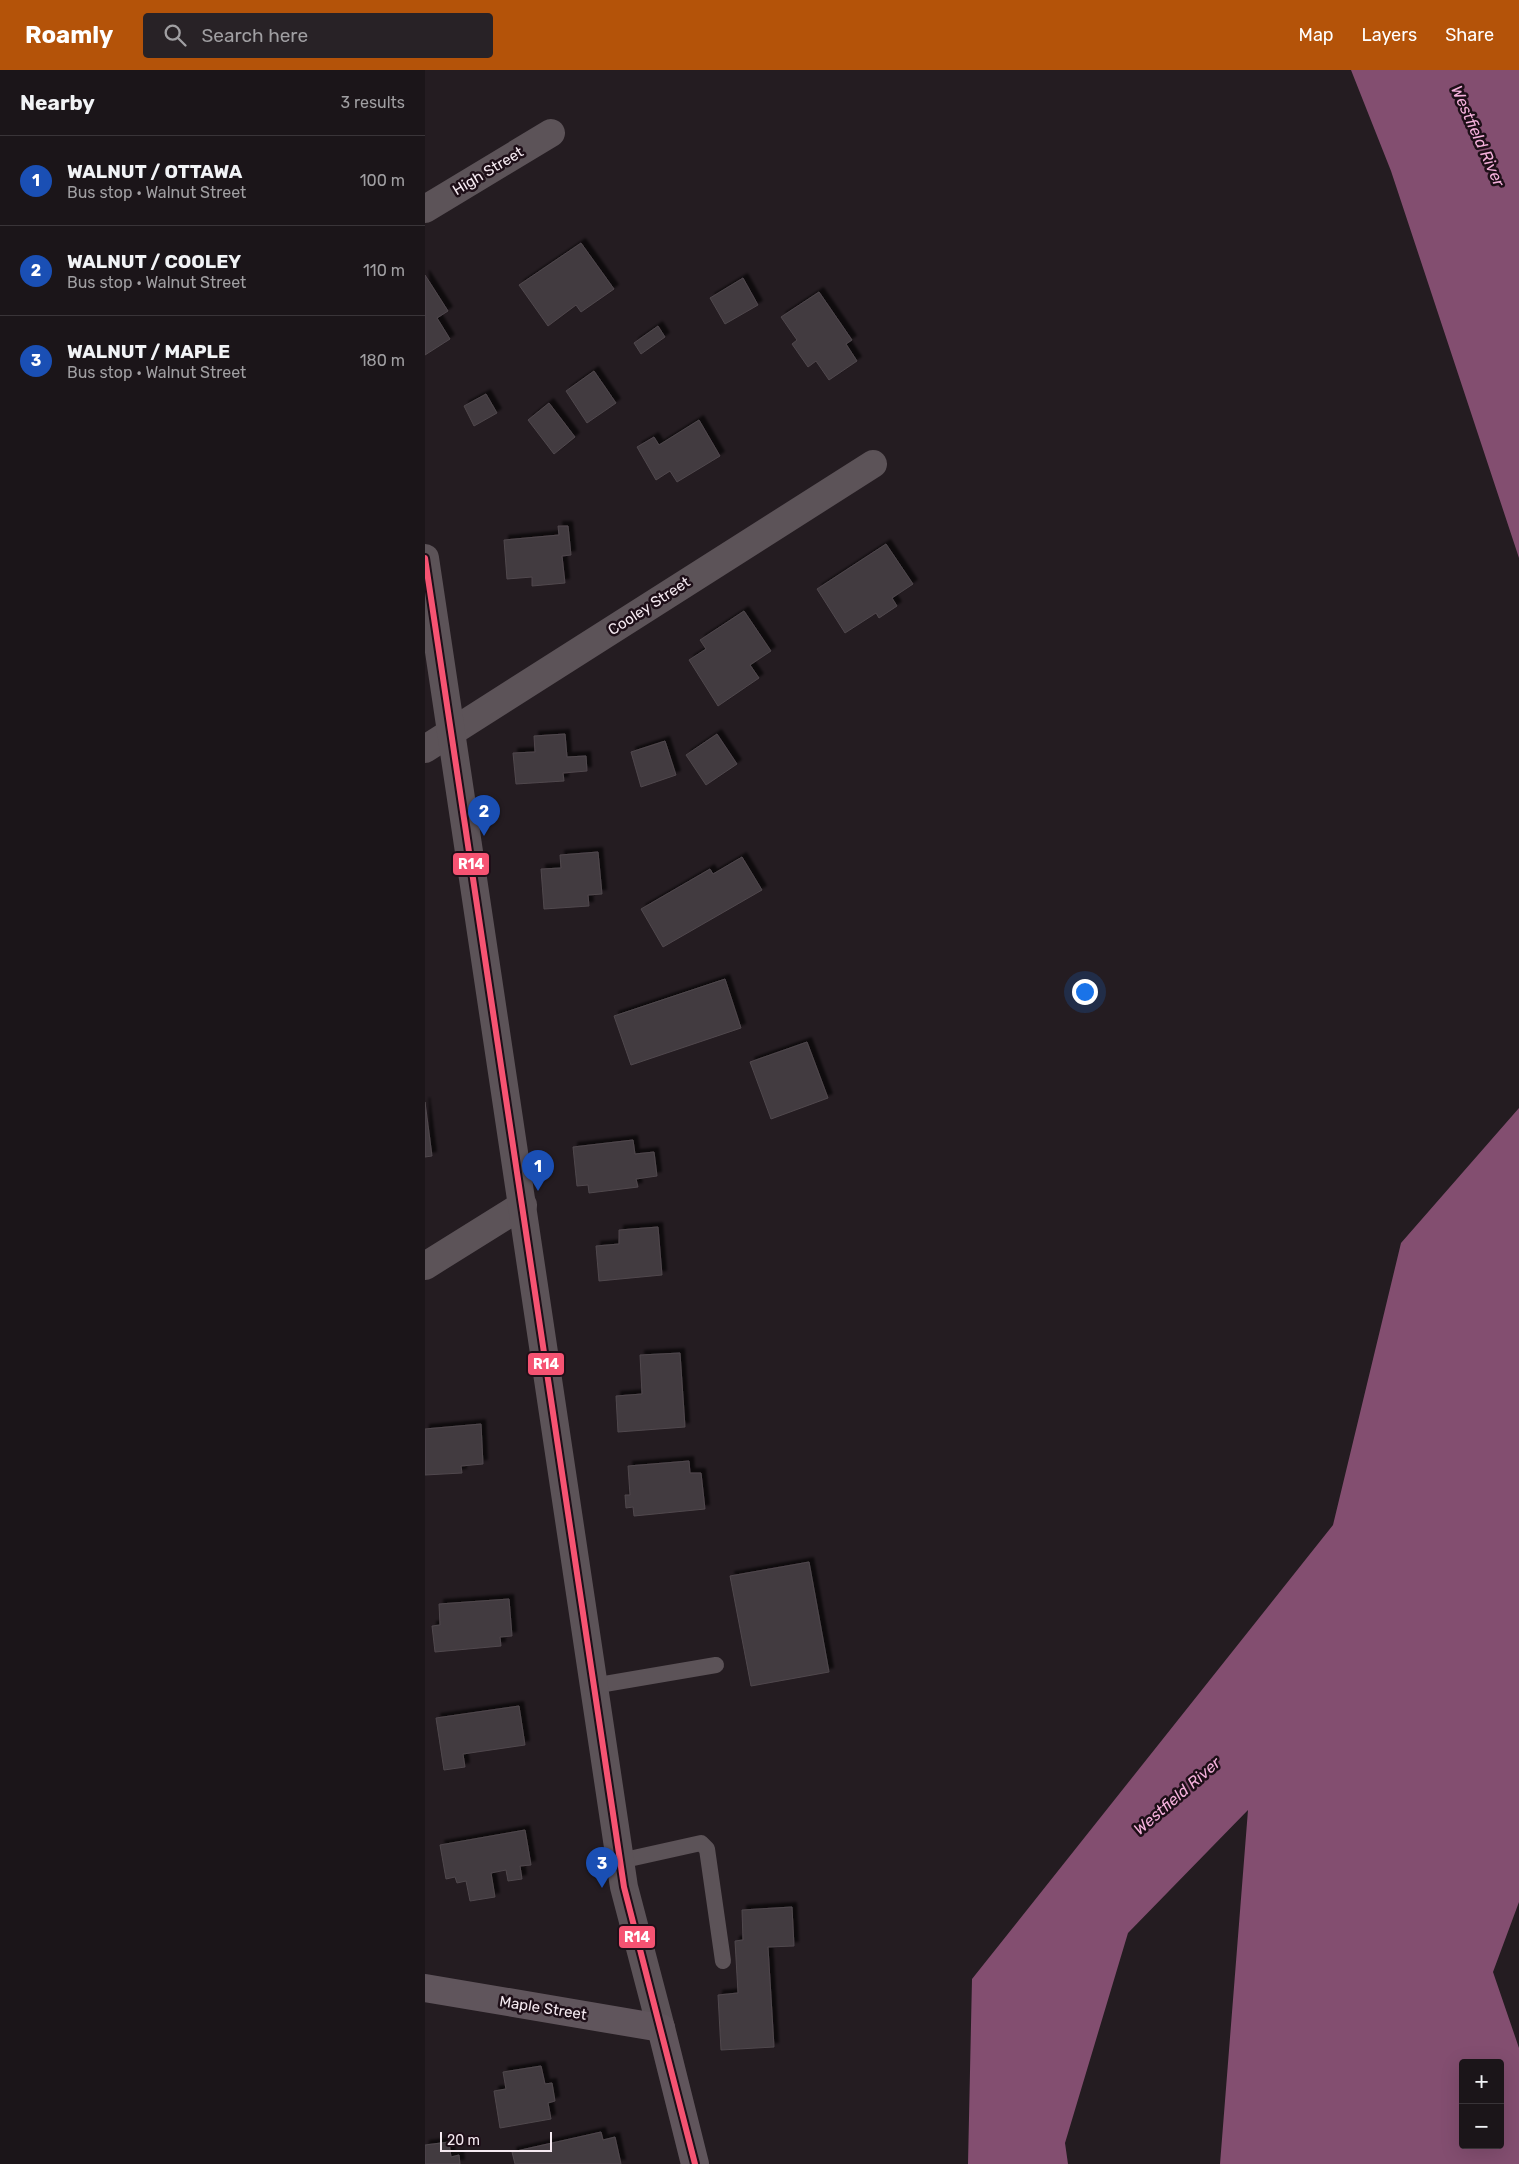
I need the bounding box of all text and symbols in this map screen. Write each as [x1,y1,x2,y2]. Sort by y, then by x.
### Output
search box [143,13,493,58]
text: Roamly [25,21,113,49]
icon: search [161,21,189,49]
text: Search here [201,24,308,47]
text: Map [1299,24,1334,46]
text: Layers [1362,24,1417,46]
text: Share [1445,24,1494,46]
water label: Westfield River [1447,82,1509,190]
text: Nearby [20,90,95,115]
text: 3 results [340,93,405,112]
street label: High Street [449,143,527,199]
text: WALNUT / OTTAWA [67,160,242,183]
text: 1 [32,171,40,190]
text: 100 m [360,171,405,190]
text: Bus stop · Walnut Street [67,183,246,202]
text: WALNUT / COOLEY [67,250,241,273]
text: 2 [31,261,41,280]
text: 110 m [363,261,405,280]
text: Bus stop · Walnut Street [67,273,246,292]
text: WALNUT / MAPLE [67,340,230,363]
text: 3 [31,351,41,370]
text: 180 m [360,351,405,370]
text: Bus stop · Walnut Street [67,363,246,382]
street label: Cooley Street [605,573,693,639]
pin: 2 [468,795,500,836]
line badge: R14 [452,852,490,876]
text: R14 [458,856,485,873]
your location [1072,979,1098,1005]
pin: 1 [522,1150,554,1191]
line badge: R14 [527,1352,565,1376]
text: R14 [533,1356,560,1373]
water label: Westfield River [1130,1753,1225,1839]
pin: 3 [586,1847,618,1888]
line badge: R14 [618,1925,656,1949]
text: R14 [624,1929,651,1946]
street label: Maple Street [498,1992,588,2024]
map controls [1459,2059,1504,2149]
button: + [1459,2059,1504,2104]
button: − [1459,2104,1504,2149]
scale bar [440,2129,553,2152]
text: 20 m [447,2132,480,2149]

